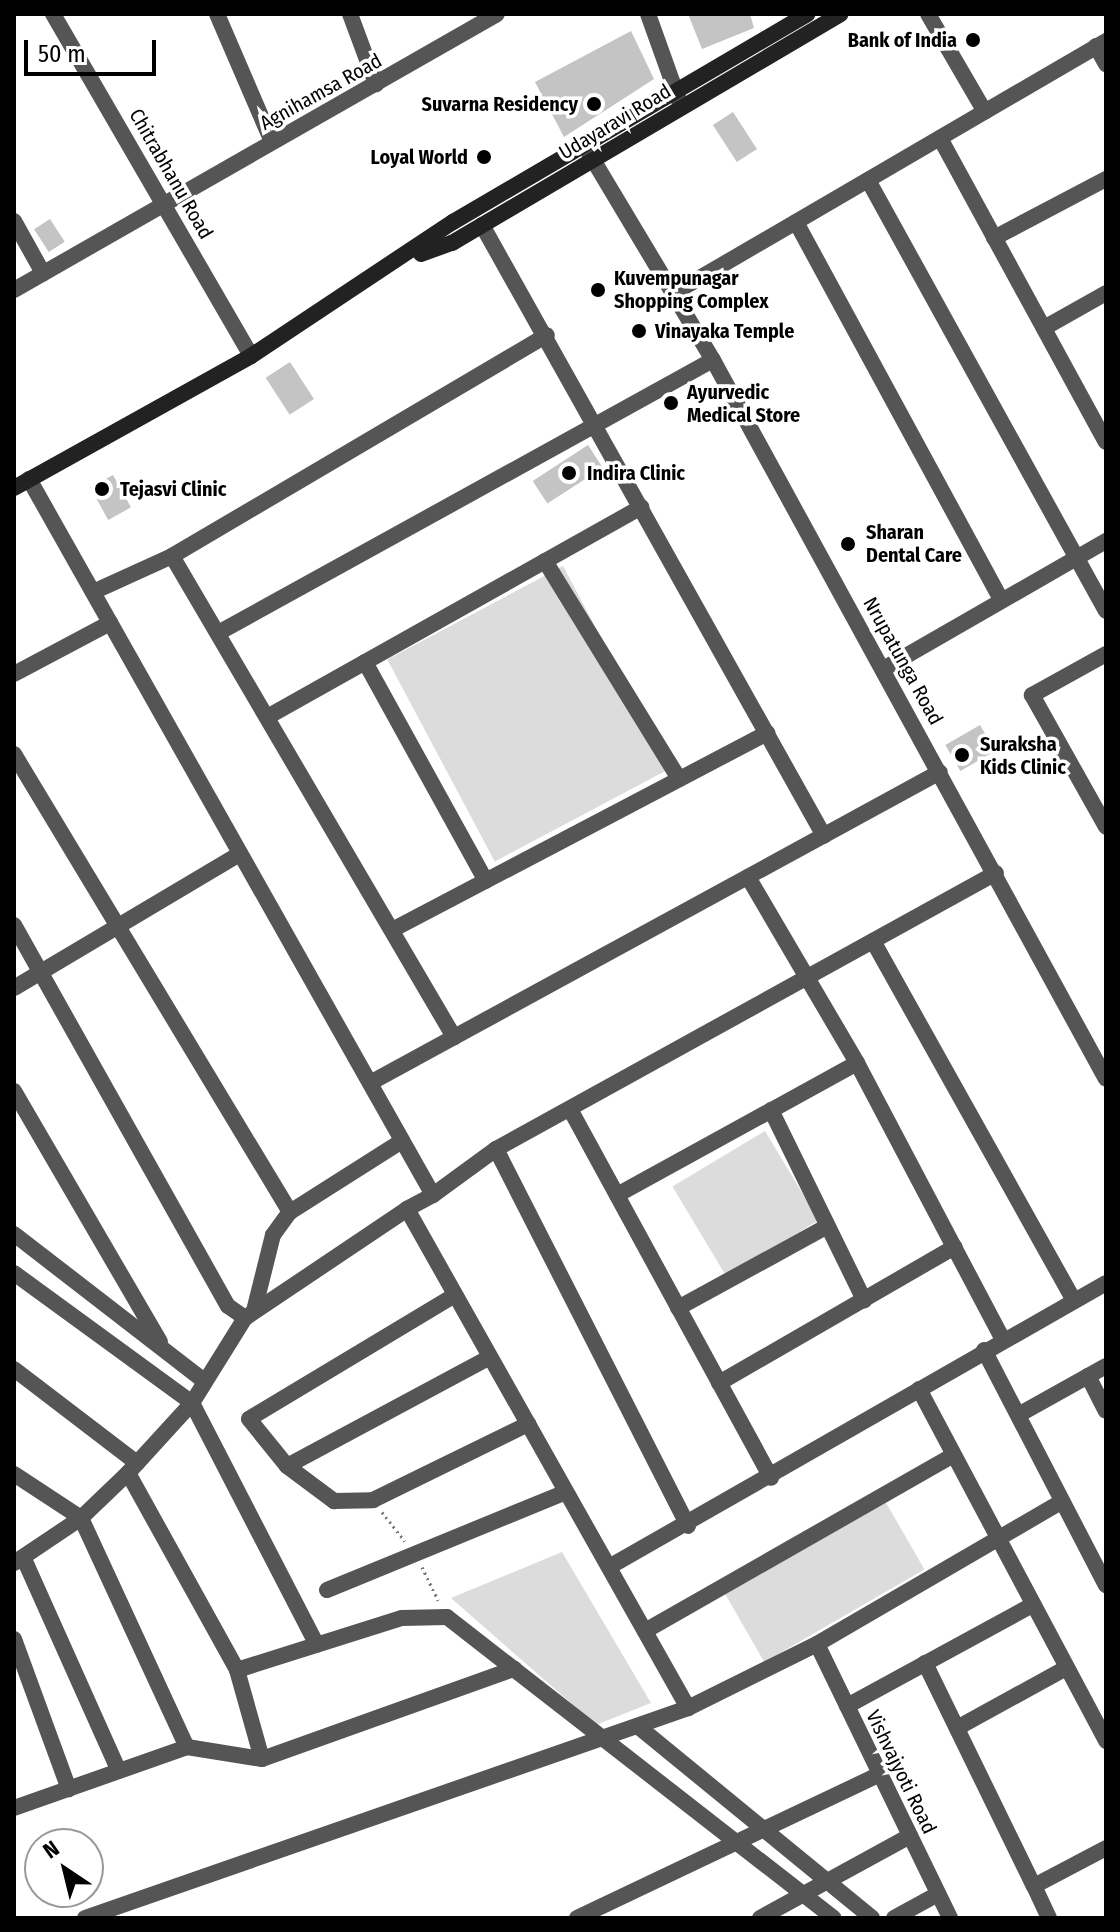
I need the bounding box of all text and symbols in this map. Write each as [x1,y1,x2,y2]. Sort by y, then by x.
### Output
scale bar [28,24,160,74]
place label: Bank of India [848,28,957,52]
marker: Bank of India [964,31,982,49]
text: 50 m [38,40,86,68]
street label: Agnihamsa Road [256,49,386,135]
street label: Udayaravi Road [555,79,675,165]
place label: Suvarna Residency [422,92,578,116]
marker: Suvarna Residency [585,95,603,113]
street label: Chitrabhanu Road [124,105,218,243]
place label: Loyal World [371,145,468,169]
marker: Loyal World [475,148,493,166]
place label: Kuvempunagar Shopping Complex [614,266,769,313]
marker: Kuvempunagar Shopping Complex [589,281,607,299]
place label: Vinayaka Temple [655,319,794,343]
marker: Vinayaka Temple [630,322,648,340]
place label: Ayurvedic Medical Store [687,380,800,427]
marker: Ayurvedic Medical Store [662,394,680,412]
place label: Indira Clinic [587,461,685,485]
marker: Indira Clinic [558,462,580,484]
place label: Tejasvi Clinic [120,477,226,501]
marker: Tejasvi Clinic [91,478,113,500]
place label: Sharan Dental Care [866,520,962,567]
marker: Sharan Dental Care [837,533,859,555]
street label: Nrupatunga Road [858,593,948,729]
place label: Suraksha Kids Clinic [980,732,1066,779]
marker: Suraksha Kids Clinic [951,744,973,766]
street label: Vishvajyoti Road [861,1706,941,1838]
north arrow [24,1828,104,1908]
text: N [38,1835,64,1864]

